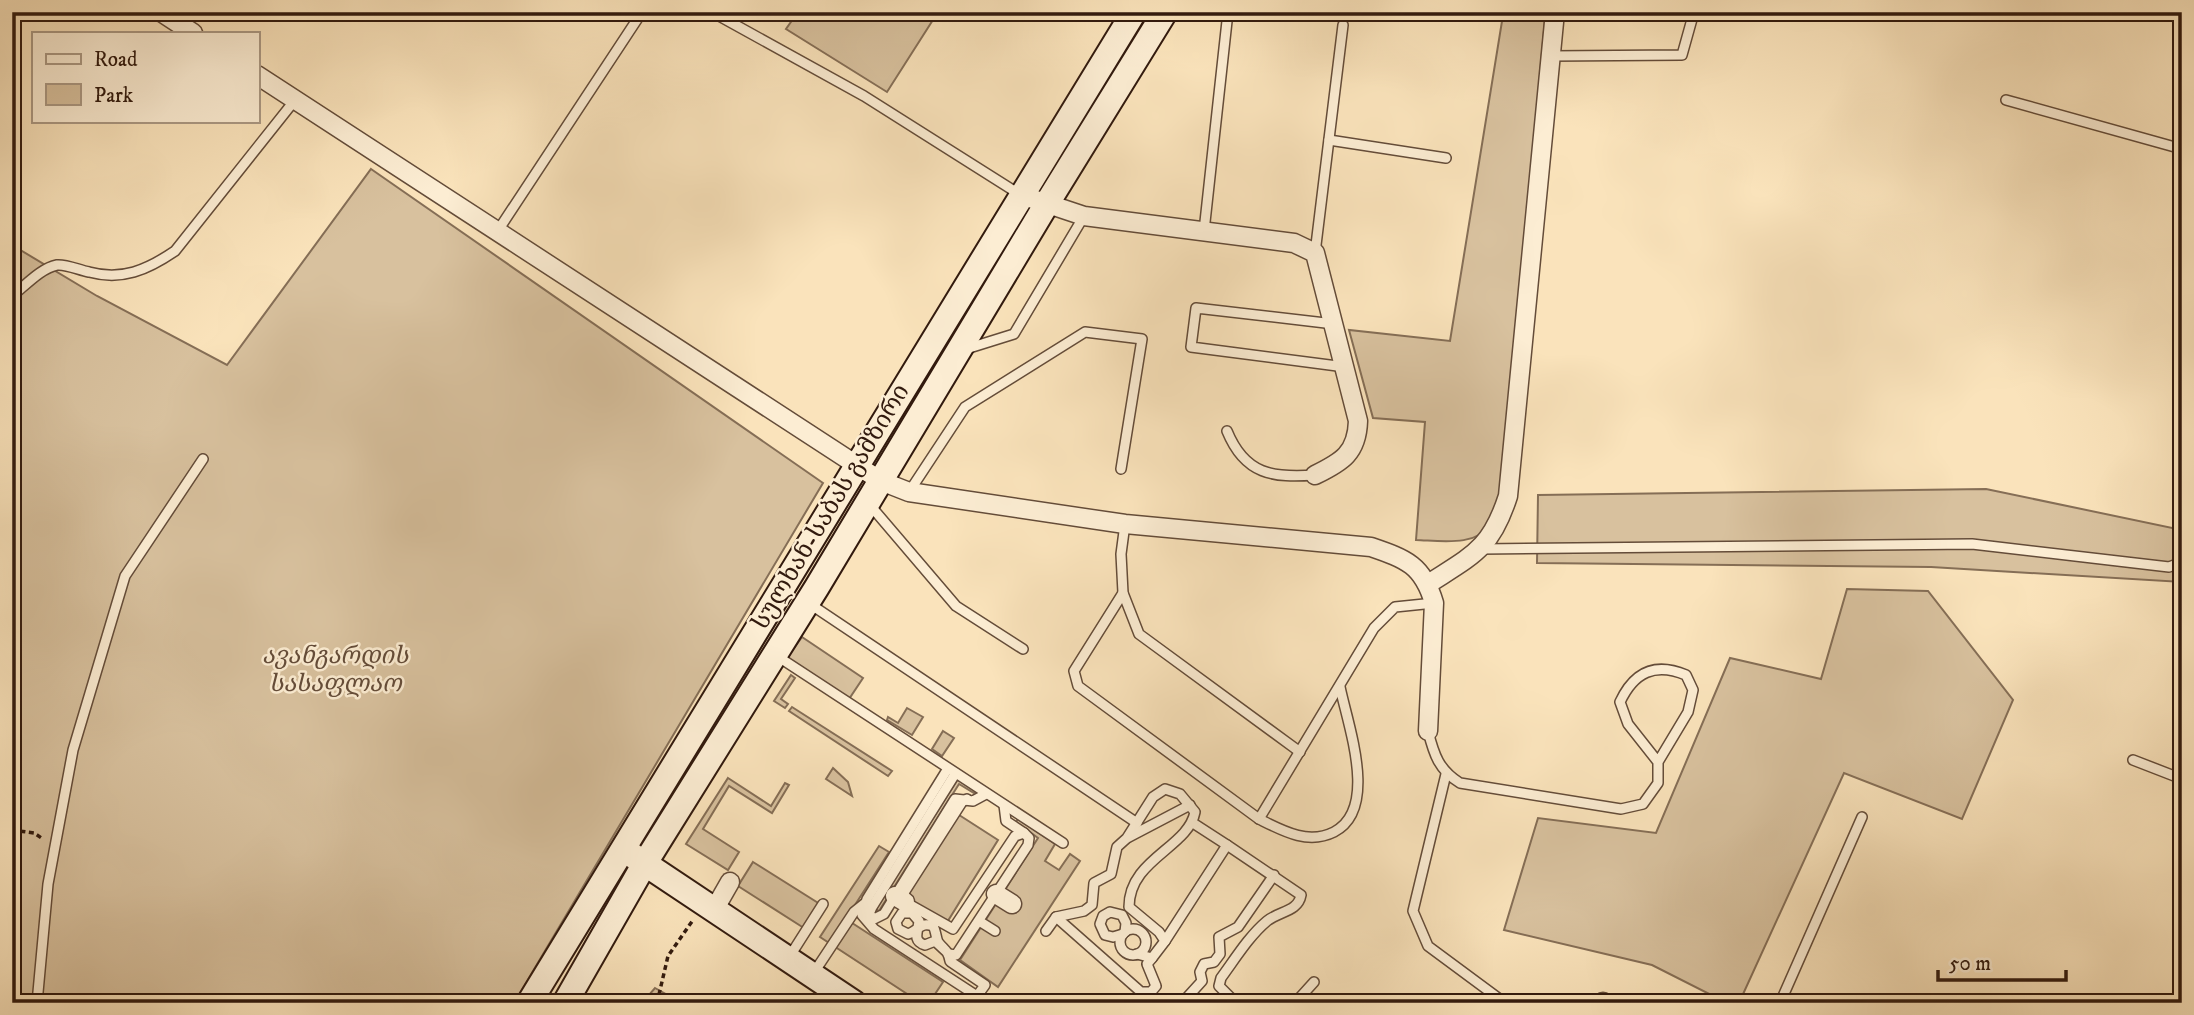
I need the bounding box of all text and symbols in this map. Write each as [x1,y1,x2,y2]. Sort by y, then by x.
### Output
legend [32,32,259,122]
text: Road [94,47,138,73]
text: Park [94,83,134,109]
street label: სულხან-საბას გამზირი [746,379,916,635]
park label: ავანგარდის სასაფლაო [262,641,408,699]
scale bar [1938,938,2066,982]
text: 50 m [1949,951,1991,977]

